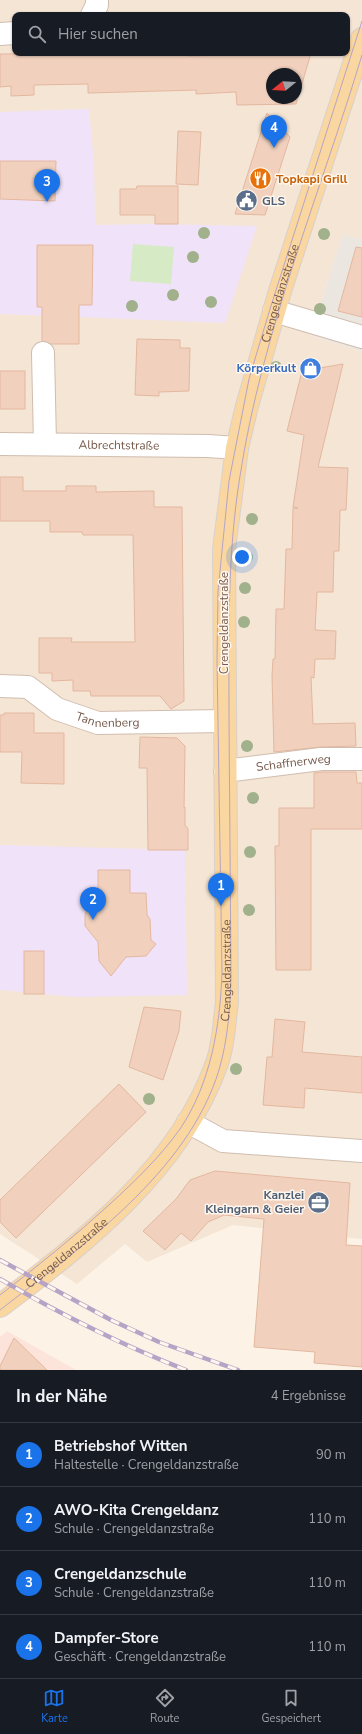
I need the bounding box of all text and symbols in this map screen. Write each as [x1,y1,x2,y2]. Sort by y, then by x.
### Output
search box [12,12,350,56]
icon: search [26,23,48,45]
text: Hier suchen [58,24,138,44]
north arrow [266,68,302,104]
pin: 4 [261,115,287,148]
restaurant icon: Topkapi Grill [248,166,274,192]
pin: 3 [34,169,60,202]
place label: Topkapi Grill [276,171,347,187]
public building icon: GLS [234,188,260,214]
place label: GLS [262,193,285,209]
street label: Crengeldanzstraße [258,242,303,345]
shop icon: Körperkult [298,355,324,381]
place label: Körperkult [237,360,296,376]
street label: Albrechtstraße [78,437,159,454]
your location [232,547,252,567]
street label: Crengeldanzstraße [216,572,232,674]
street label: Tannenberg [74,708,139,731]
street label: Schaffnerweg [255,751,331,775]
pin: 1 [208,873,234,906]
pin: 2 [80,887,106,920]
street label: Crengeldanzstraße [217,919,235,1022]
place label: Kanzlei Kleingarn & Geier [205,1187,304,1217]
office icon: Kanzlei Kleingarn & Geier [306,1189,332,1215]
street label: Crengeldanzstraße [22,1214,111,1292]
text: In der Nähe [16,1385,107,1408]
text: 4 Ergebnisse [271,1387,346,1405]
text: Betriebshof Witten [54,1436,188,1456]
text: 1 [25,1446,33,1464]
text: 90 m [316,1446,346,1464]
text: Haltestelle · Crengeldanzstraße [54,1456,239,1474]
text: AWO-Kita Crengeldanz [54,1500,219,1520]
text: 2 [25,1510,33,1528]
text: 110 m [308,1510,346,1528]
text: Schule · Crengeldanzstraße [54,1520,214,1538]
text: Crengeldanzschule [54,1564,186,1584]
text: 3 [25,1574,33,1592]
text: 110 m [308,1574,346,1592]
text: Schule · Crengeldanzstraße [54,1584,214,1602]
text: Dampfer-Store [54,1628,159,1648]
text: 4 [25,1638,33,1656]
text: 110 m [308,1638,346,1656]
text: Geschäft · Crengeldanzstraße [54,1648,226,1666]
tab: Karte [41,1687,68,1726]
tab: Route [150,1687,179,1726]
tab: Gespeichert [262,1687,321,1726]

